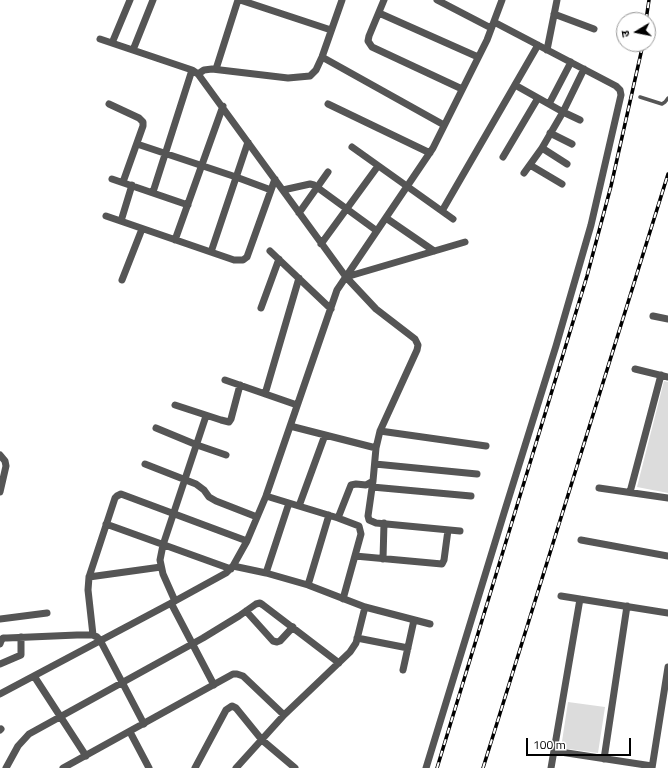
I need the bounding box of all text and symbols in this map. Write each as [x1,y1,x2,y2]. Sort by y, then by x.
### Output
north arrow [616,12,656,52]
text: उ [617,29,634,38]
scale bar [528,730,633,756]
text: 100 m [533,735,566,754]

